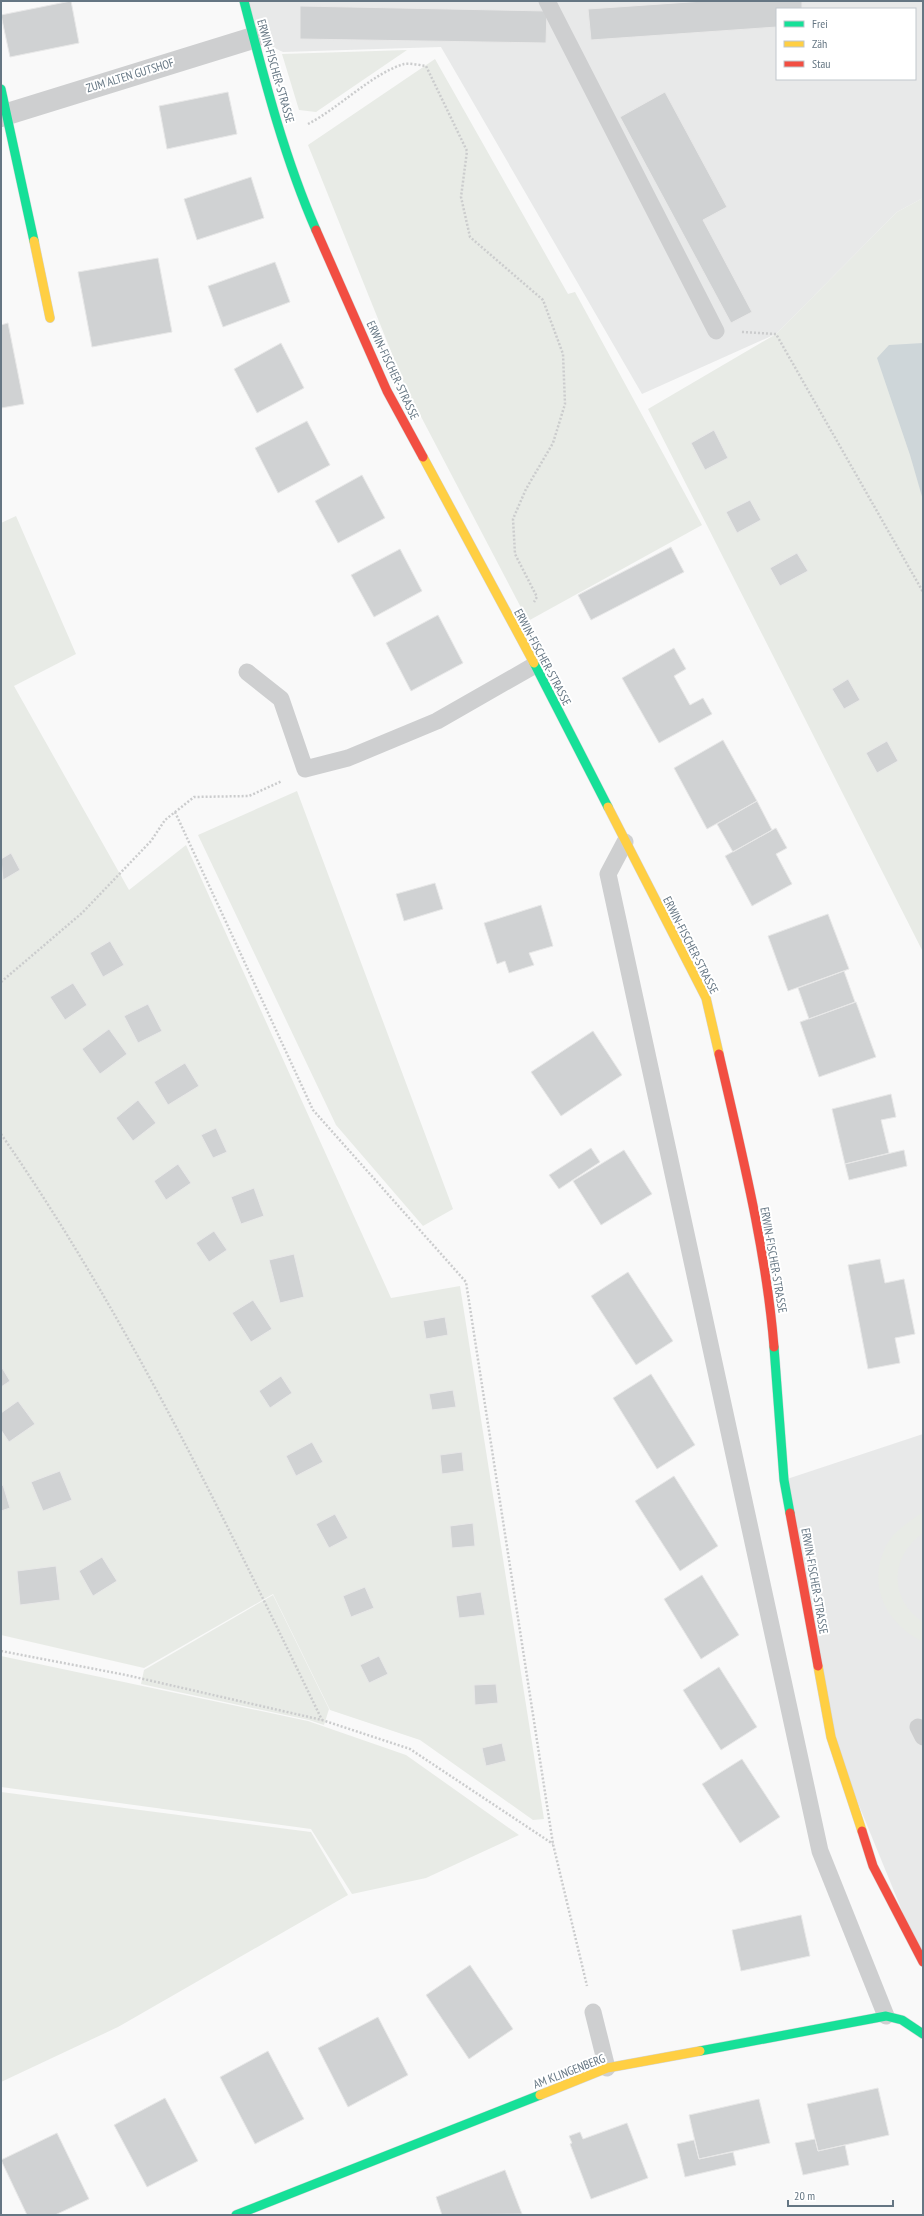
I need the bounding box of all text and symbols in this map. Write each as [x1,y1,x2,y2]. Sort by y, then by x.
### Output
legend [776,8,916,80]
text: Frei [812,16,828,31]
street label: ERWIN-FISCHER-STRASSE [254,17,298,125]
text: Zäh [812,36,827,51]
street label: ZUM ALTEN GUTSHOF [84,55,176,95]
text: Stau [812,56,830,71]
street label: ERWIN-FISCHER-STRASSE [364,318,422,422]
street label: ERWIN-FISCHER-STRASSE [511,606,575,708]
street label: ERWIN-FISCHER-STRASSE [660,894,722,996]
street label: ERWIN-FISCHER-STRASSE [757,1206,791,1314]
street label: ERWIN-FISCHER-STRASSE [798,1527,832,1635]
street label: AM KLINGENBERG [531,2050,607,2092]
scale bar [788,2182,893,2208]
text: 20 m [794,2188,815,2203]

